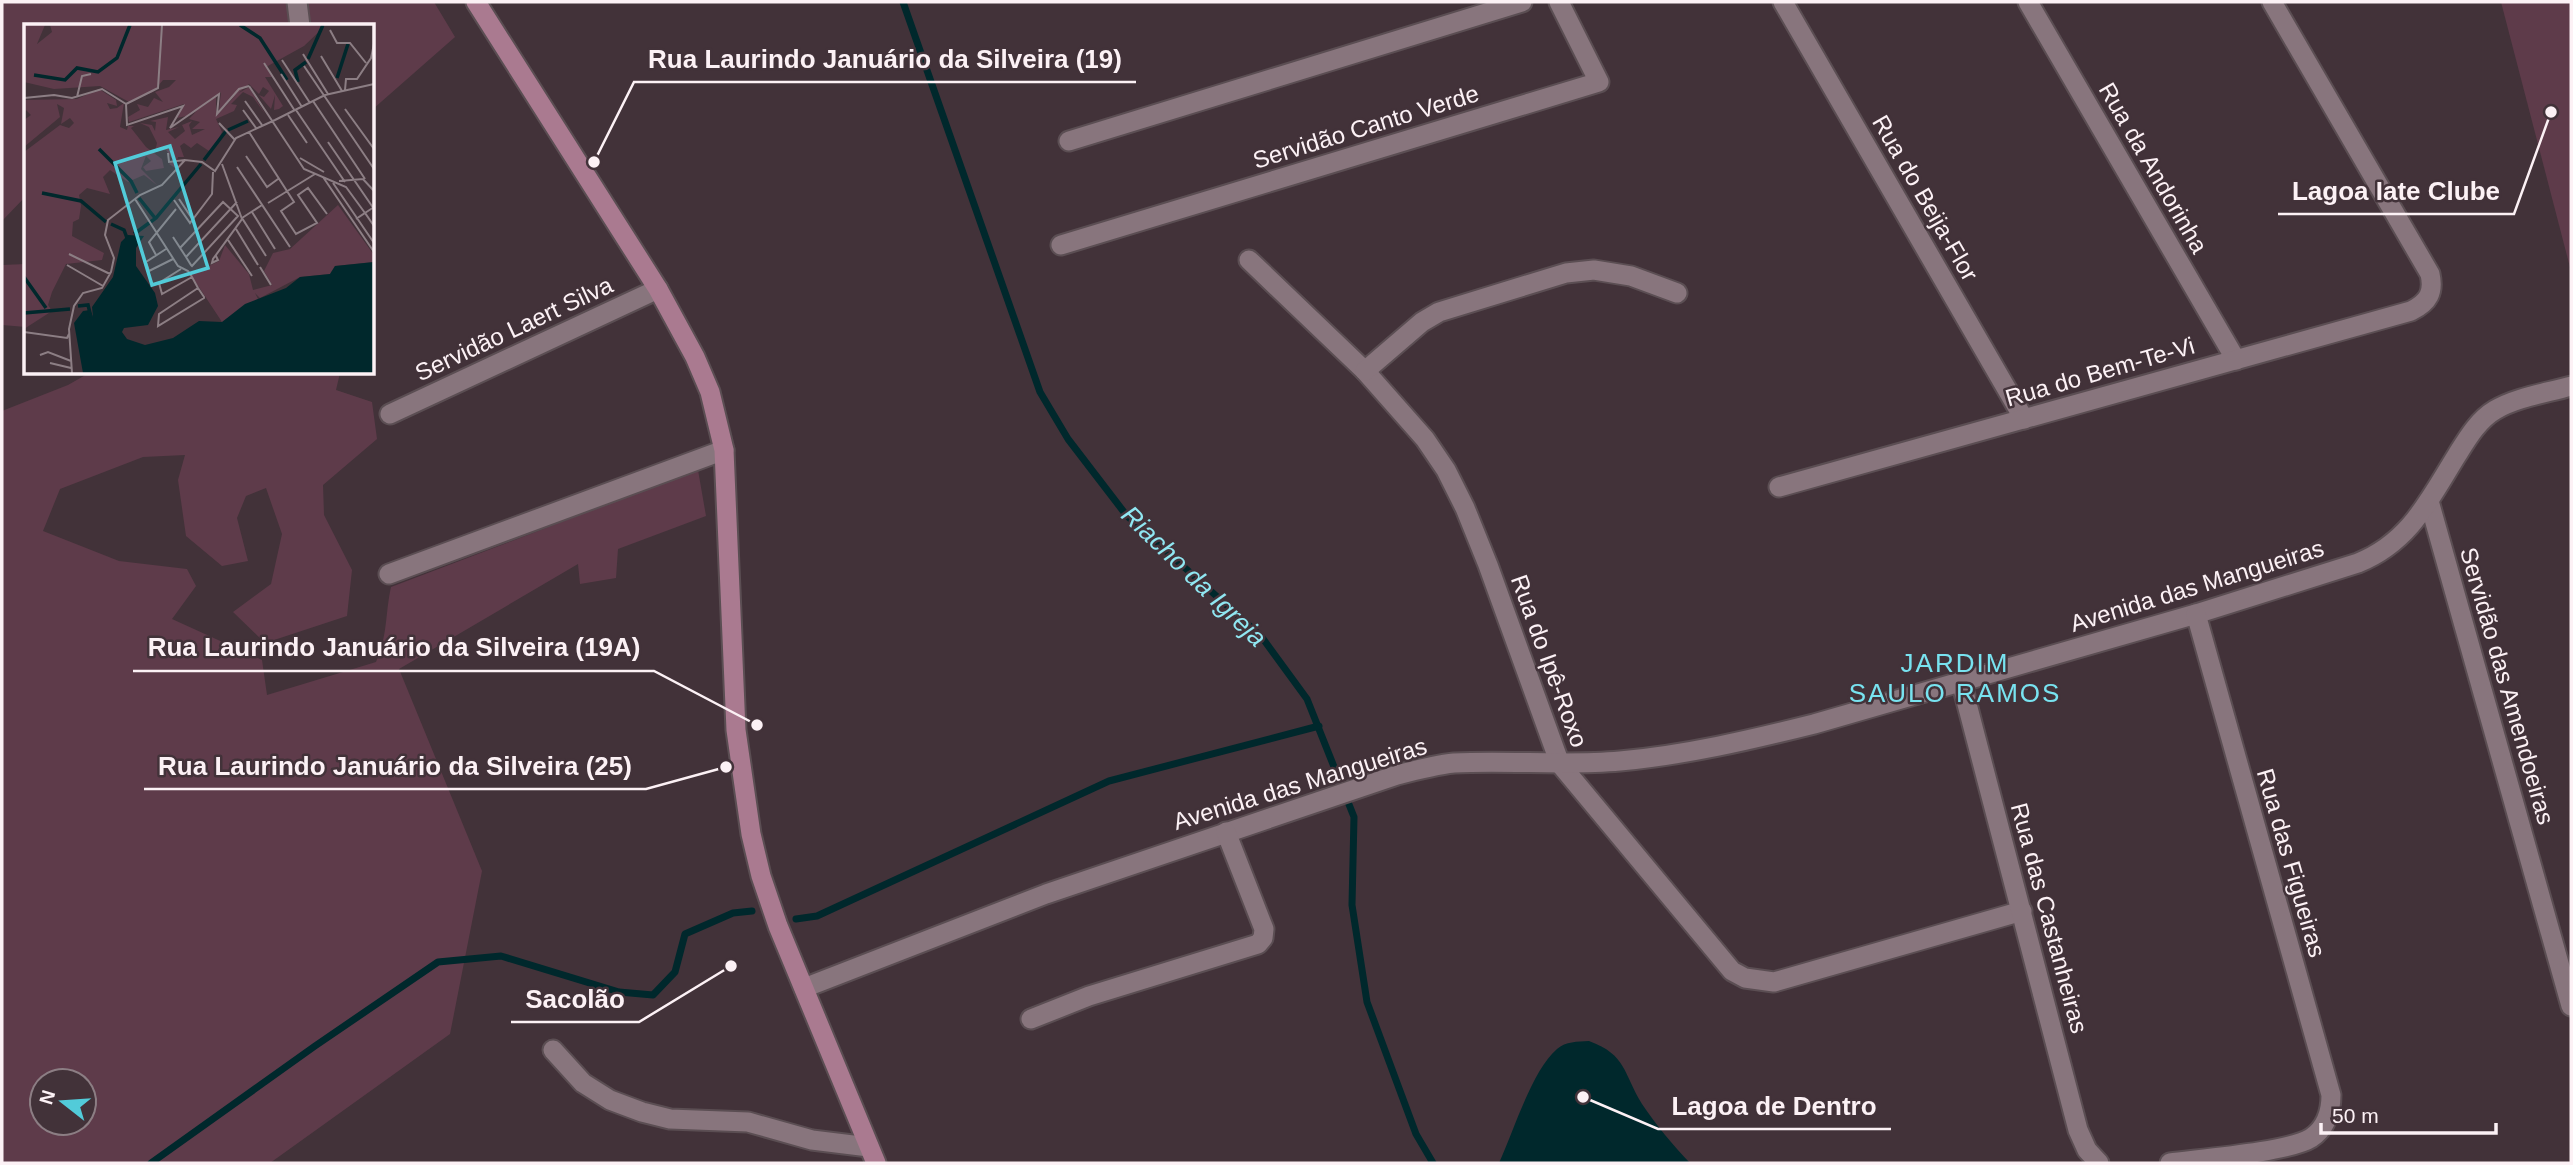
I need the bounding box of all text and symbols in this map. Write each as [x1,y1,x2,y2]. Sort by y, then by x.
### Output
inset map [24,24,374,374]
callout: Rua Laurindo Januário da Silveira (19) [634,35,1136,82]
text: Rua Laurindo Januário da Silveira (19) [648,44,1122,74]
street label: Rua da Andorinha [2094,78,2213,258]
street label: Servidão Canto Verde [1250,79,1482,174]
street label: Rua do Beija-Flor [1867,110,1984,285]
callout: Lagoa Iate Clube [2278,167,2514,214]
text: Lagoa Iate Clube [2292,176,2500,206]
street label: Servidão Laert Silva [411,271,617,386]
street label: Rua do Bem-Te-Vi [2002,332,2198,411]
water label: Riacho da Igreja [1115,499,1273,653]
street label: Avenida das Mangueiras [2067,534,2327,637]
street label: Servidão das Amendoeiras [2455,544,2560,827]
street label: Rua do Ipê-Roxo [1506,571,1593,751]
callout: Rua Laurindo Januário da Silveira (19A) [133,624,654,671]
text: Rua Laurindo Januário da Silveira (19A) [148,632,640,662]
district label: JARDIM SAULO RAMOS [1849,648,2061,708]
street label: Avenida das Mangueiras [1170,732,1430,835]
callout: Rua Laurindo Januário da Silveira (25) [144,742,646,789]
text: Rua Laurindo Januário da Silveira (25) [158,751,632,781]
street label: Rua das Figueiras [2252,766,2331,960]
street label: Rua das Castanheiras [2006,800,2093,1036]
callout: Sacolão [511,975,639,1022]
text: Sacolão [525,984,625,1014]
north arrow [28,1067,98,1137]
callout: Lagoa de Dentro [1658,1082,1891,1129]
text: N [35,1088,59,1107]
text: Lagoa de Dentro [1671,1091,1877,1121]
scale bar [2321,1092,2496,1136]
text: 50 m [2332,1104,2379,1127]

